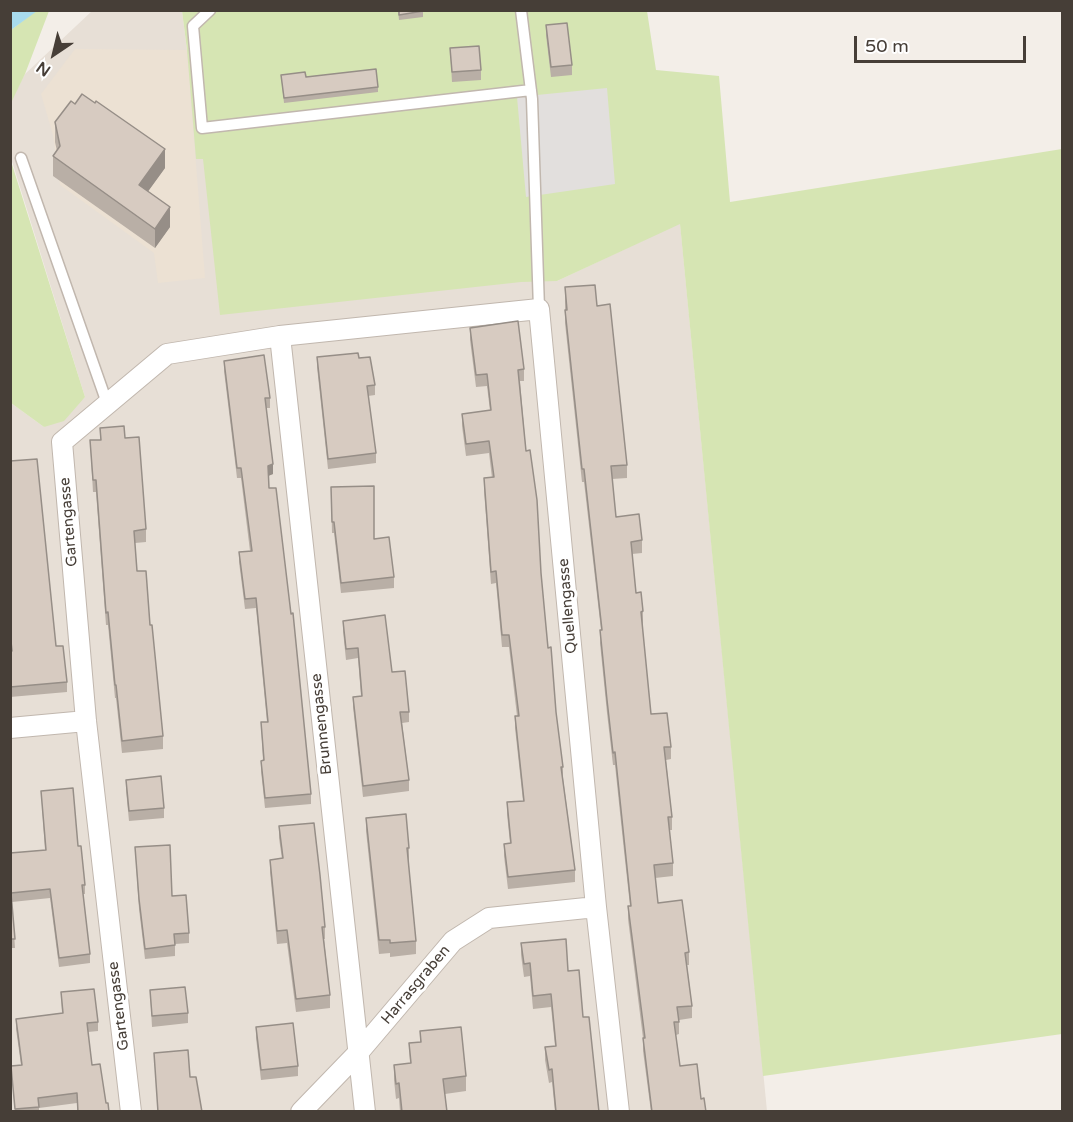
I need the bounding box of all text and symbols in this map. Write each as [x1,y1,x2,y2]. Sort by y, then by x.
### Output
north arrow [24,24,84,84]
scale bar [857,24,1030,62]
text: 50 m [865,35,909,57]
text: N [33,57,55,81]
street label: Gartengasse [56,477,82,567]
street label: Quellengasse [555,558,581,654]
street label: Brunnengasse [308,672,336,776]
street label: Harrasgraben [378,942,454,1028]
street label: Gartengasse [105,960,133,1052]

